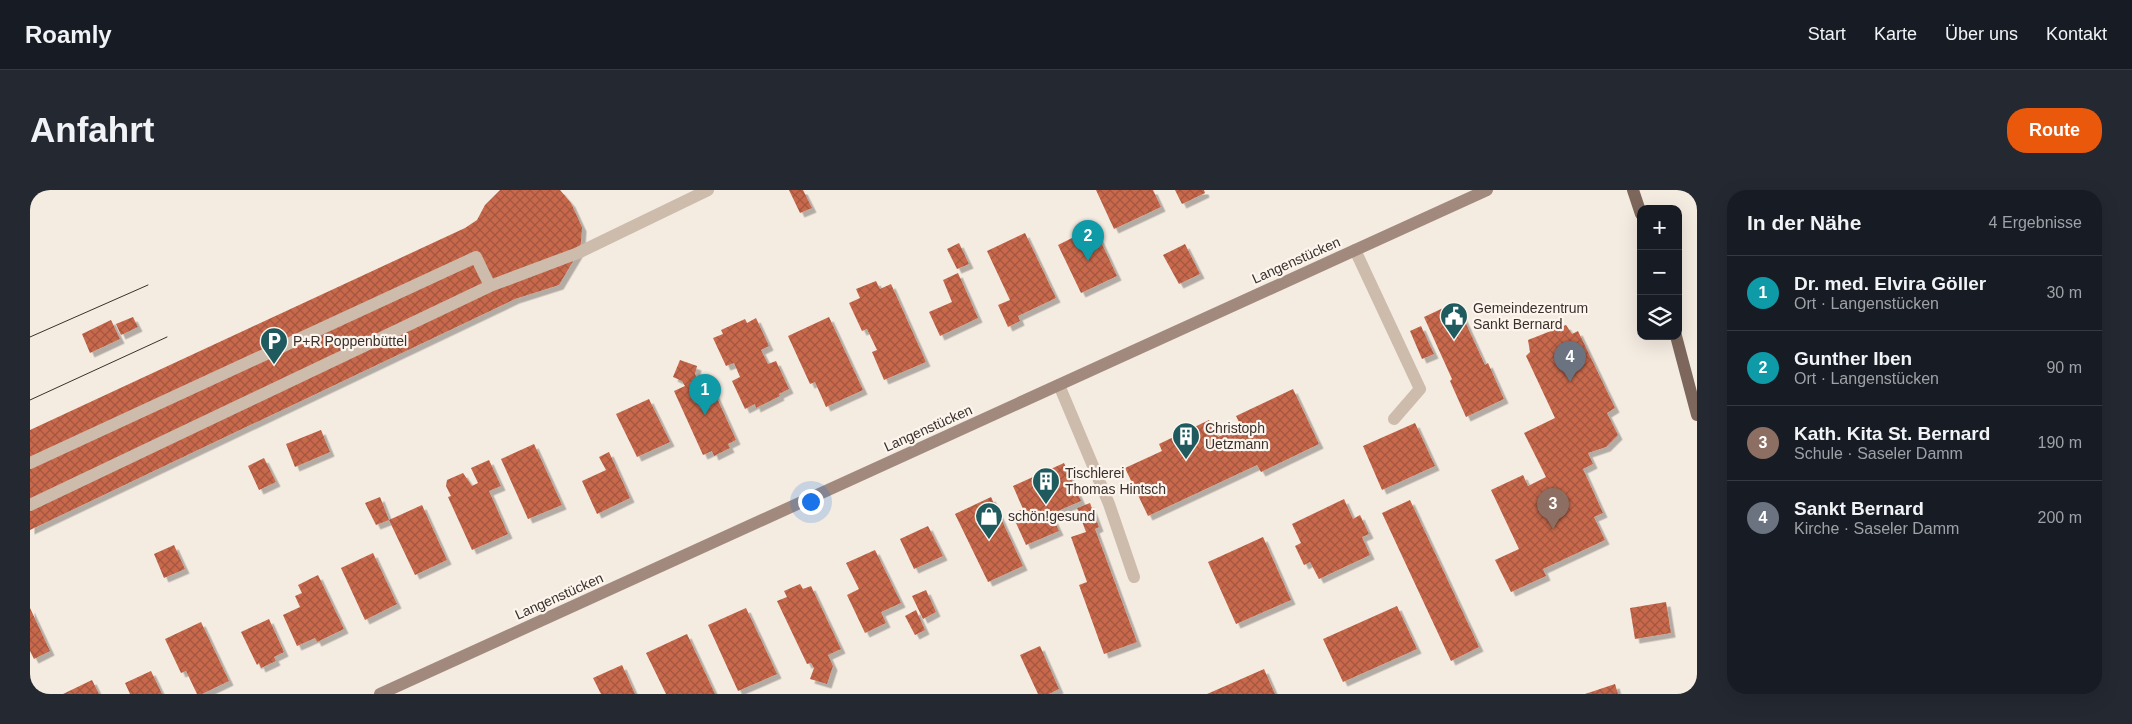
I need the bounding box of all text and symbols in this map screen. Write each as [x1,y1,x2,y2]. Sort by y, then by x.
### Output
text: Roamly [25,21,112,48]
text: Start [1808,24,1846,44]
text: Karte [1874,24,1917,44]
text: Über uns [1945,24,2018,44]
text: Kontakt [2046,24,2107,44]
button: Route [2007,108,2102,153]
text: Anfahrt [30,110,154,149]
map controls [1637,205,1682,340]
button: + [1637,205,1682,250]
text: In der Nähe [1747,211,1861,234]
text: 4 Ergebnisse [1989,214,2082,231]
pin: 2 [1072,220,1104,261]
street label: Langenstücken [1249,233,1343,287]
button: − [1637,250,1682,295]
text: Dr. med. Elvira Göller [1794,273,1986,294]
text: 1 [1759,284,1767,301]
text: 30 m [2046,284,2082,301]
button: layers [1637,295,1682,340]
text: Ort · Langenstücken [1794,295,1939,312]
place label: Gemeindezentrum Sankt Bernard [1473,300,1588,332]
public building icon: Gemeindezentrum Sankt Bernard [1439,301,1469,340]
parking icon: P+R Poppenbüttel [259,326,289,365]
place label: P+R Poppenbüttel [293,333,407,349]
pin: 4 [1554,341,1586,382]
text: Gunther Iben [1794,348,1912,369]
text: 2 [1759,359,1767,376]
text: 90 m [2046,359,2082,376]
text: Ort · Langenstücken [1794,370,1939,387]
pin: 1 [689,374,721,415]
street label: Langenstücken [881,401,975,455]
place label: Christoph Uetzmann [1205,420,1269,452]
building icon: Christoph Uetzmann [1171,421,1201,460]
text: Kath. Kita St. Bernard [1794,423,1990,444]
text: 3 [1759,434,1767,451]
text: 190 m [2038,434,2082,451]
text: Schule · Saseler Damm [1794,445,1963,462]
place label: Tischlerei Thomas Hintsch [1065,465,1166,497]
building icon: Tischlerei Thomas Hintsch [1031,466,1061,505]
pin: 3 [1537,488,1569,529]
your location [798,489,824,515]
text: Sankt Bernard [1794,498,1924,519]
shop icon: schön!gesund [974,501,1004,540]
place label: schön!gesund [1008,508,1095,524]
text: 4 [1759,509,1767,526]
text: 200 m [2038,509,2082,526]
text: Kirche · Saseler Damm [1794,520,1959,537]
street label: Langenstücken [512,569,606,623]

